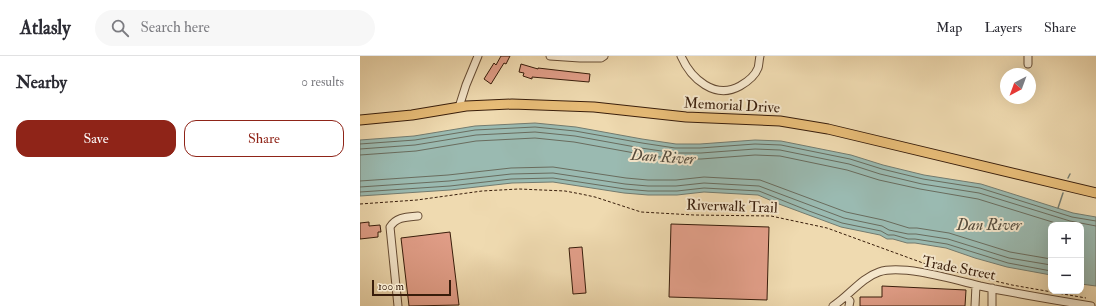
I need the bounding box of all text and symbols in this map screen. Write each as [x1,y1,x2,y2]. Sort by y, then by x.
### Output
search box [95,10,375,46]
text: Atlasly [20,16,71,40]
icon: search [109,17,131,39]
text: Search here [141,18,210,37]
text: Map [936,19,962,36]
text: Layers [984,19,1022,36]
text: Share [1044,19,1076,36]
north arrow [1000,68,1036,104]
text: Nearby [16,72,67,93]
text: 0 results [301,74,344,90]
street label: Memorial Drive [683,93,781,118]
button: Save [16,120,176,157]
button: Share [184,120,344,157]
water label: Dan River [629,145,697,169]
street label: Riverwalk Trail [686,195,778,218]
water label: Dan River [956,215,1022,235]
map controls [1048,222,1084,294]
button: + [1048,222,1084,258]
street label: Trade Street [921,252,997,285]
button: − [1048,258,1084,294]
scale bar [372,278,451,297]
text: 100 m [378,280,404,293]

